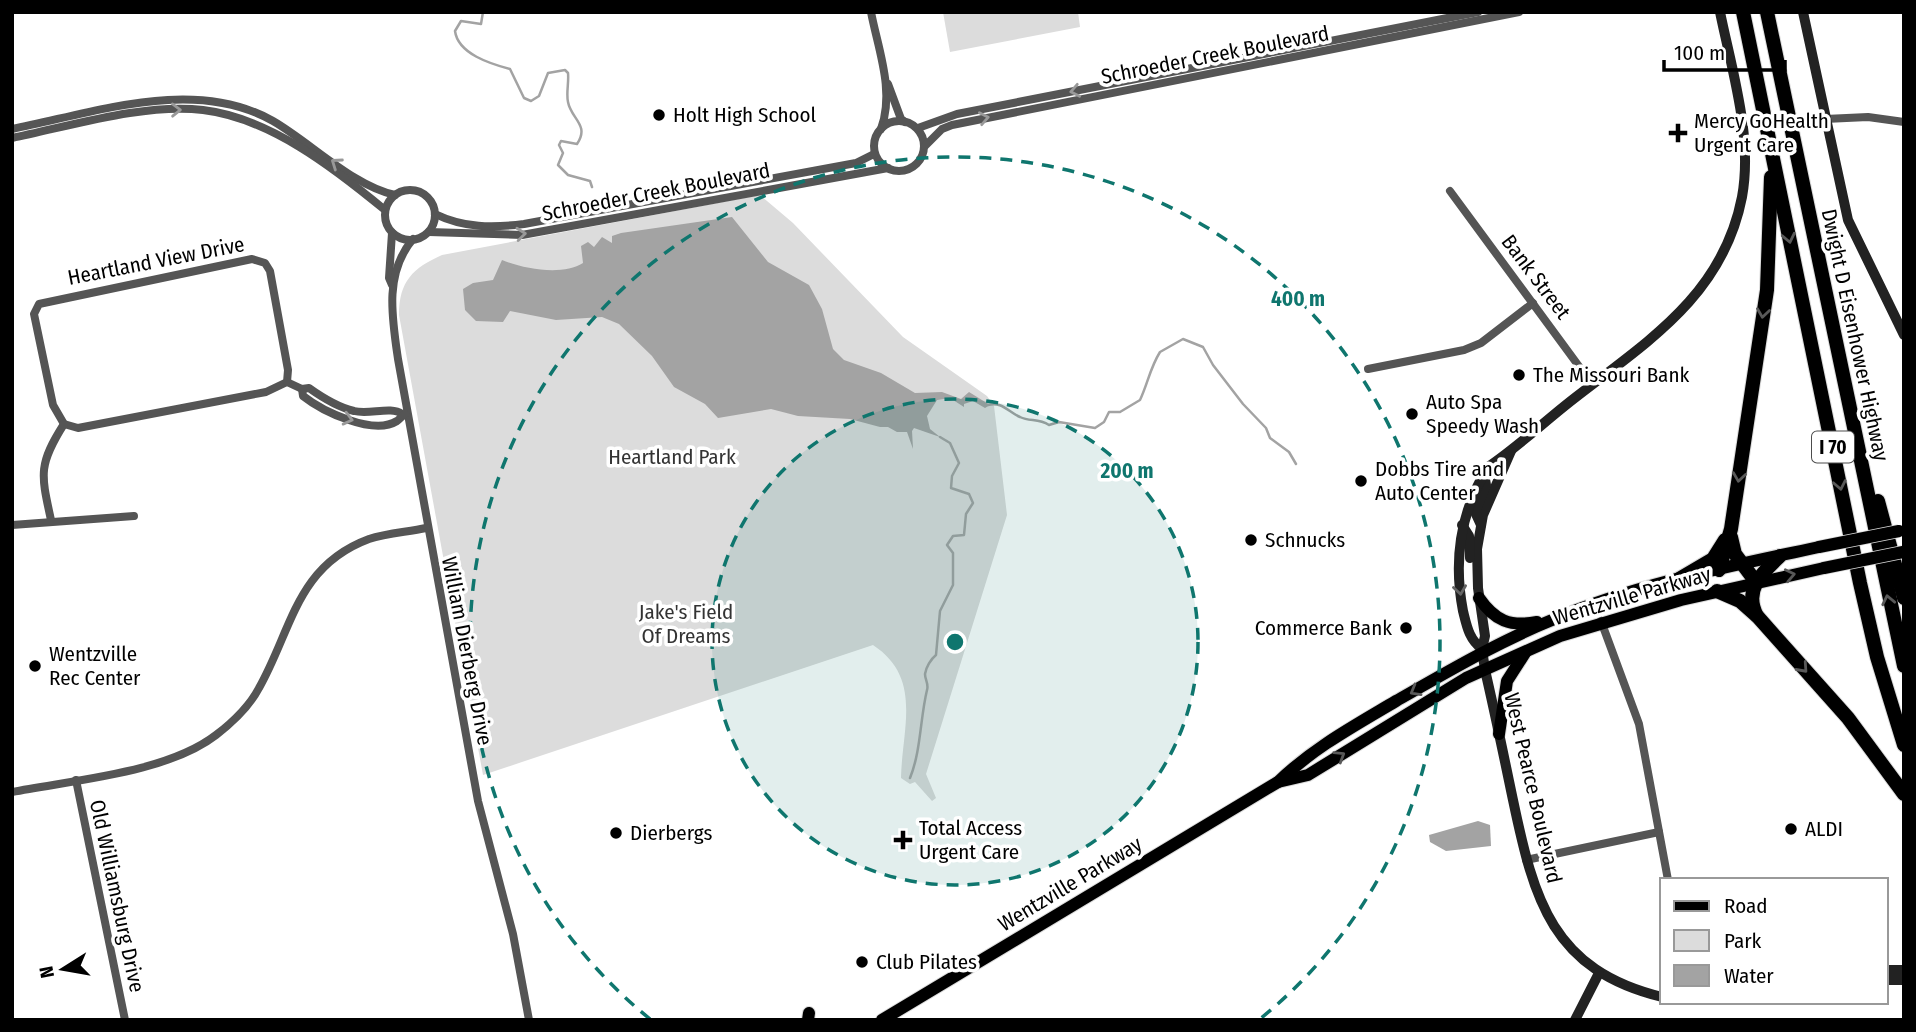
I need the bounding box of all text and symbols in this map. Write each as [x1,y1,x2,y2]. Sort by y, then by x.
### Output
street label: Schroeder Creek Boulevard [1099,20,1331,90]
scale bar [1664,28,1785,72]
text: 100 m [1674,40,1725,66]
one-way arrow [1069,83,1081,98]
one-way arrow [171,102,182,118]
place label: Holt High School [673,102,817,128]
marker: Holt High School [651,107,667,123]
place label: Mercy GoHealth Urgent Care [1694,108,1829,158]
one-way arrow [978,112,990,127]
marker: Mercy GoHealth Urgent Care [1668,123,1688,143]
street label: Schroeder Creek Boulevard [540,157,772,227]
one-way arrow [331,159,344,171]
street label: Dwight D Eisenhower Highway [1816,207,1895,464]
one-way arrow [516,227,527,242]
street label: Bank Street [1496,230,1576,325]
street label: Heartland View Drive [65,231,247,291]
one-way arrow [1781,232,1796,244]
text: 400 m [1271,286,1325,312]
one-way arrow [1756,307,1771,319]
place label: The Missouri Bank [1533,362,1689,388]
marker: The Missouri Bank [1511,367,1527,383]
place label: Auto Spa Speedy Wash [1426,389,1539,439]
marker: Auto Spa Speedy Wash [1404,406,1420,422]
one-way arrow [342,411,354,425]
road number: I 70 [1812,432,1854,462]
park label: Heartland Park [608,444,736,470]
place label: Dobbs Tire and Auto Center [1375,456,1504,506]
text: 200 m [1099,458,1154,484]
one-way arrow [1731,472,1746,483]
marker: Dobbs Tire and Auto Center [1353,473,1369,489]
one-way arrow [1832,479,1847,491]
place label: Schnucks [1265,527,1345,553]
marker: Schnucks [1243,532,1259,548]
street label: William Dierberg Drive [436,554,498,748]
street label: Wentzville Parkway [1550,561,1715,631]
one-way arrow [1784,569,1796,584]
one-way arrow [1452,584,1467,596]
one-way arrow [1882,594,1896,606]
park label: Jake's Field Of Dreams [639,599,733,649]
place label: Commerce Bank [1255,615,1392,641]
marker: Commerce Bank [1398,620,1414,636]
centre of rings [943,630,967,654]
place label: Wentzville Rec Center [49,641,141,691]
marker: Wentzville Rec Center [27,658,43,674]
one-way arrow [1795,660,1807,673]
one-way arrow [1410,682,1423,695]
street label: West Pearce Boulevard [1498,690,1568,886]
one-way arrow [1332,751,1345,764]
street label: Old Williamsburg Drive [84,797,150,995]
place label: Total Access Urgent Care [919,815,1022,865]
place label: ALDI [1805,816,1843,842]
place label: Dierbergs [630,820,712,846]
marker: ALDI [1783,821,1799,837]
marker: Dierbergs [608,825,624,841]
marker: Total Access Urgent Care [893,830,913,850]
street label: Wentzville Parkway [993,831,1147,937]
legend [1660,878,1888,1004]
text: Road [1724,893,1768,919]
text: Park [1724,928,1762,954]
north arrow [28,934,98,1004]
place label: Club Pilates [876,949,977,975]
marker: Club Pilates [854,954,870,970]
text: Water [1724,963,1774,989]
text: N [34,964,59,980]

